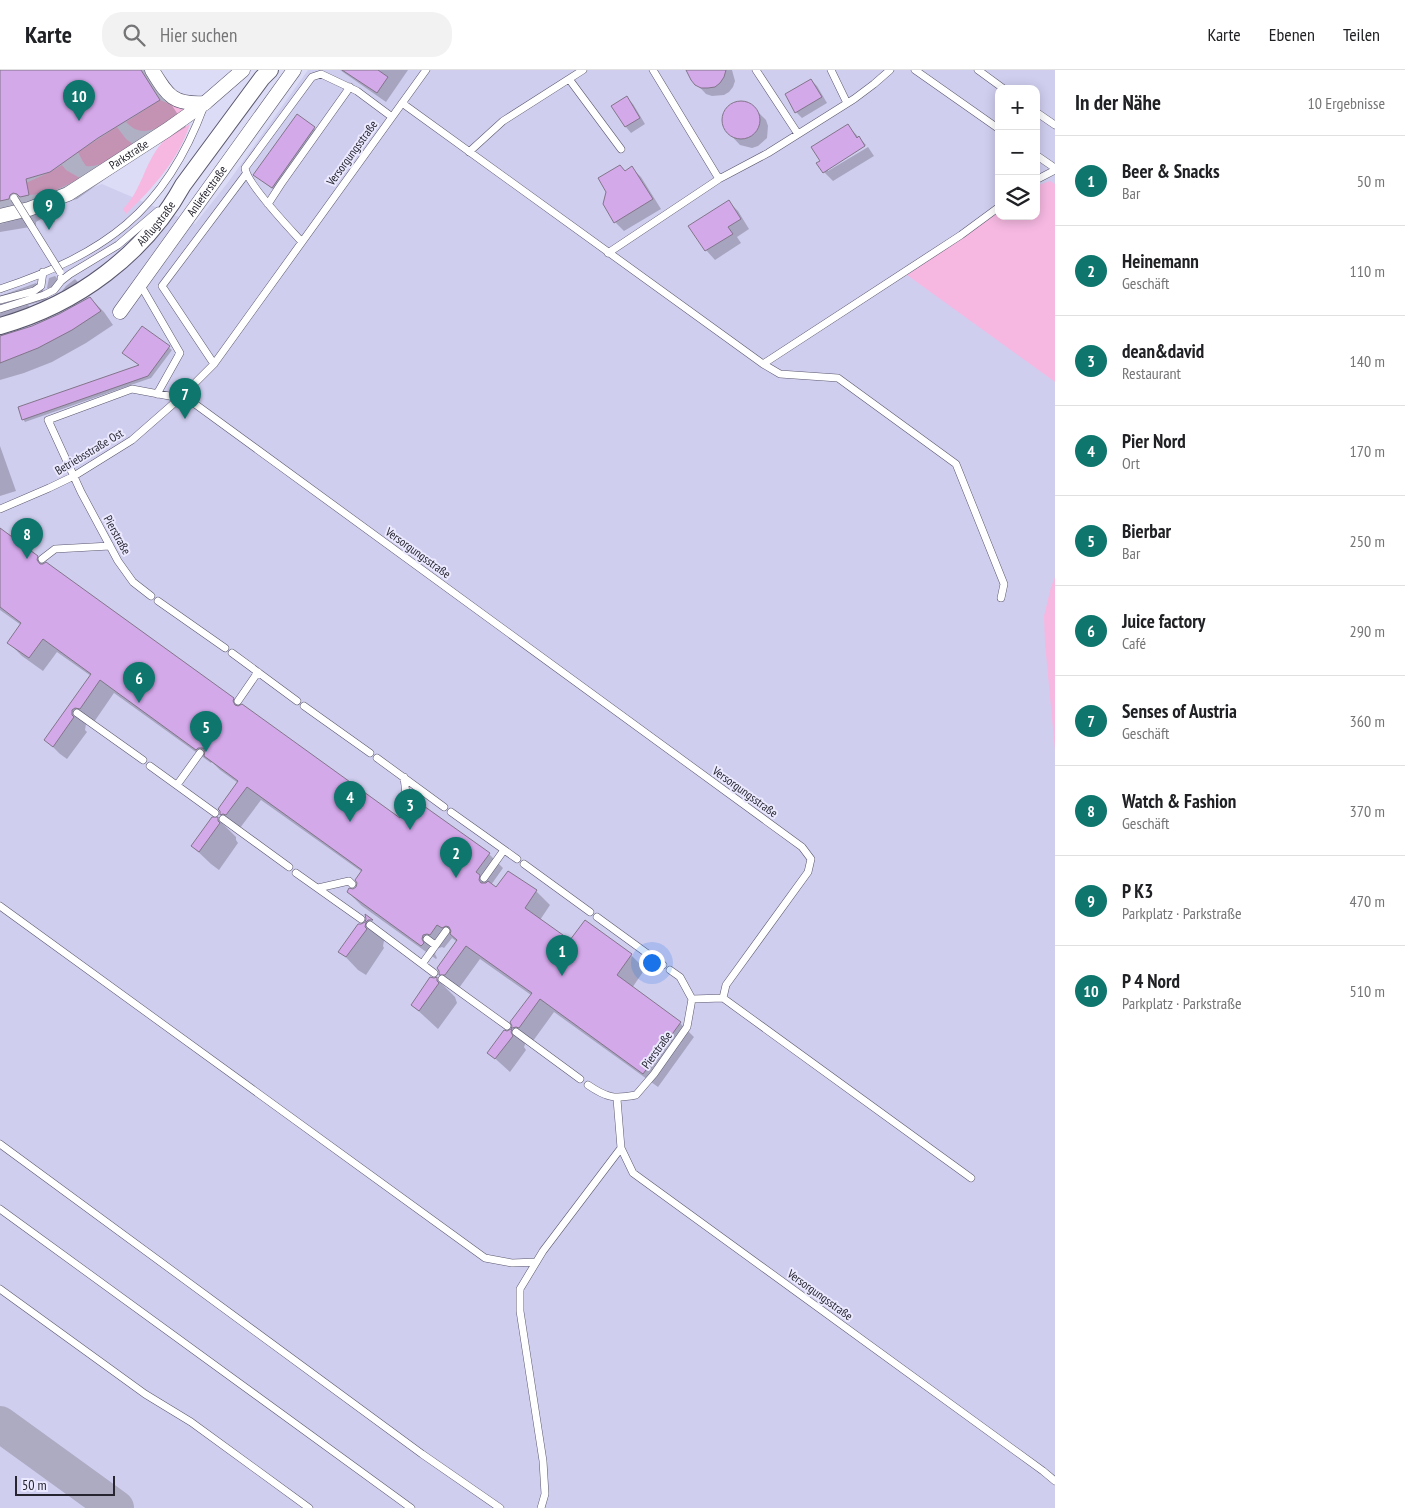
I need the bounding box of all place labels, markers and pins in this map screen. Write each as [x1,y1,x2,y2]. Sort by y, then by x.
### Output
pin: 10 [63,80,95,121]
pin: 9 [33,189,65,230]
pin: 7 [169,378,201,419]
pin: 8 [11,518,43,559]
pin: 6 [123,662,155,703]
pin: 5 [190,711,222,752]
pin: 4 [334,781,366,822]
pin: 3 [394,789,426,830]
pin: 2 [440,837,472,878]
pin: 1 [546,935,578,976]

